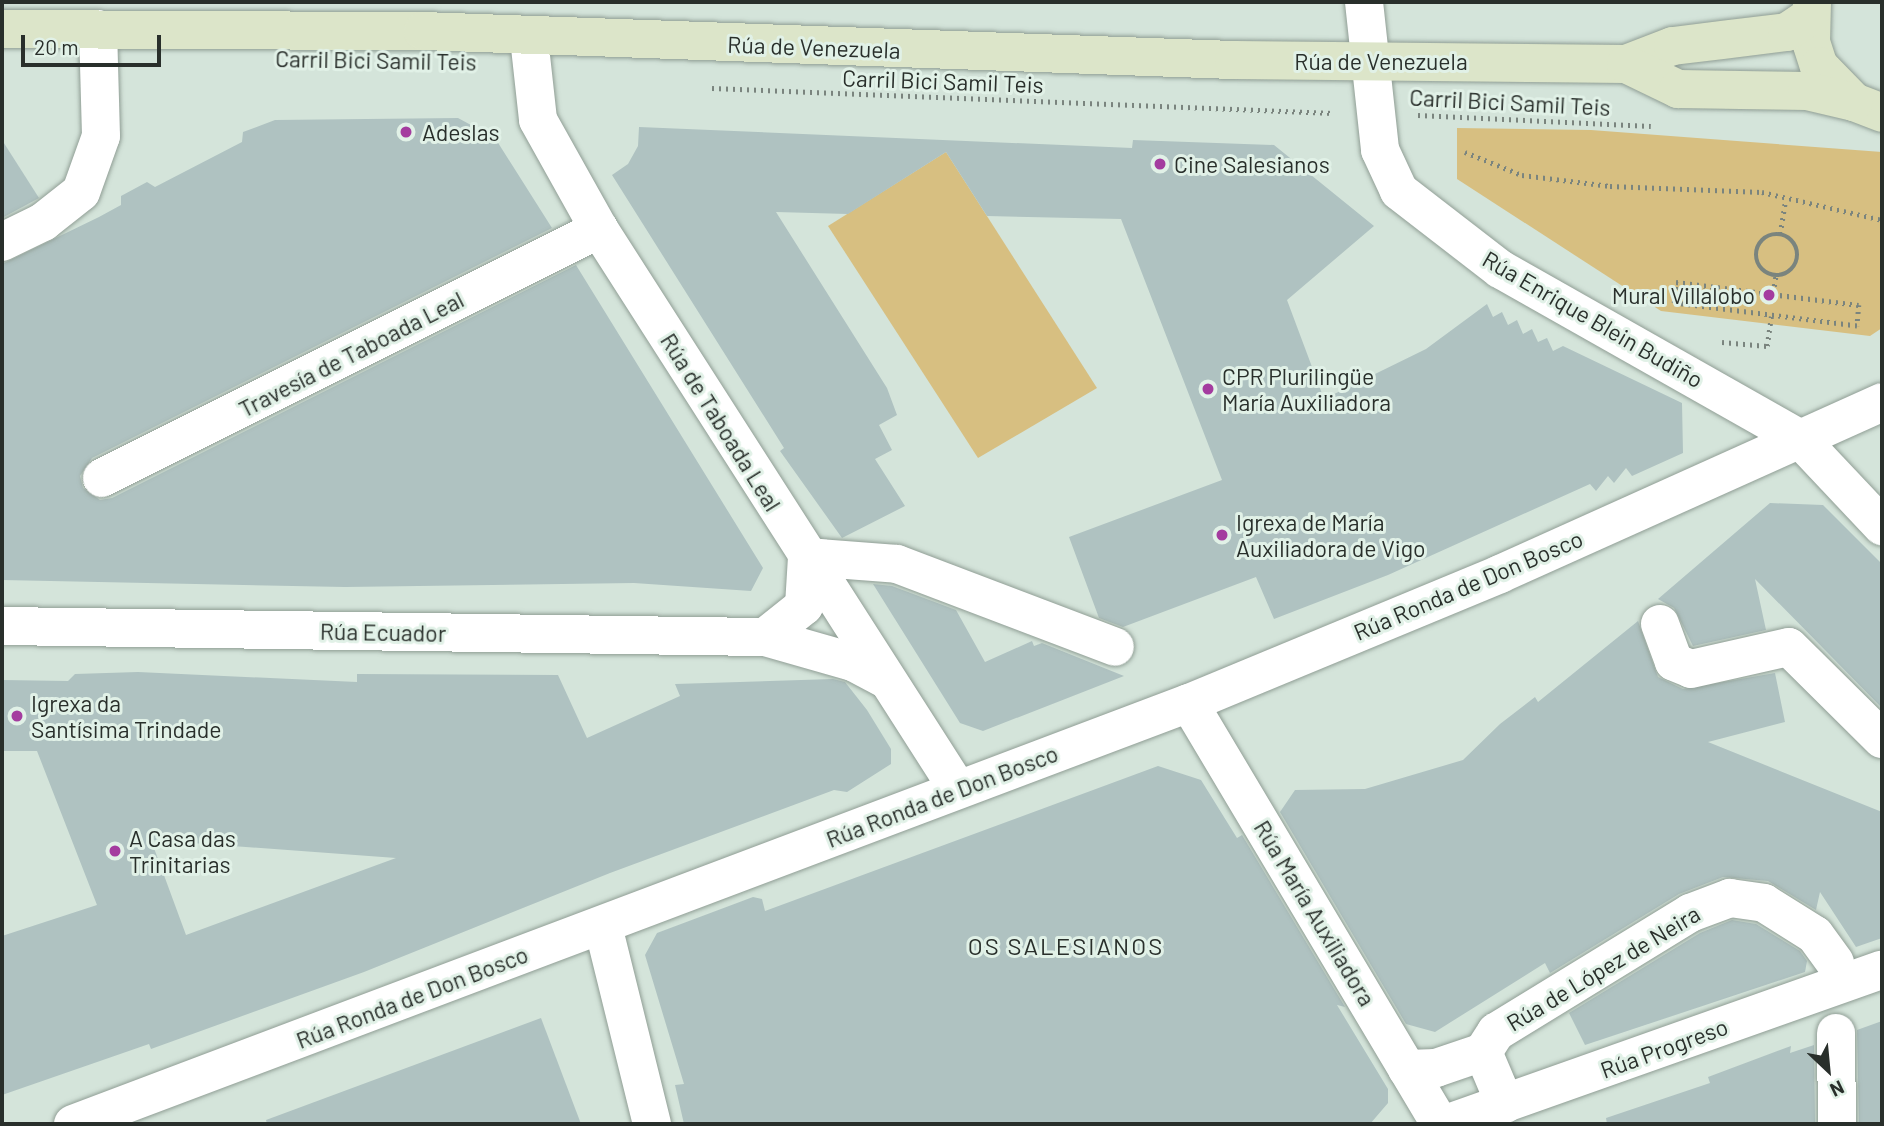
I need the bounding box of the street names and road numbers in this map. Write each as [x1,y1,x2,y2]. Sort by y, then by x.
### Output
street label: Rúa de Venezuela [727,30,901,64]
street label: Carril Bici Samil Teis [275,44,477,76]
street label: Rúa de Venezuela [1294,47,1468,75]
street label: Carril Bici Samil Teis [842,64,1044,98]
street label: Carril Bici Samil Teis [1409,83,1611,121]
street label: Rúa Enrique Blein Budiño [1478,245,1708,393]
street label: Travesía de Taboada Leal [234,285,468,423]
street label: Rúa de Taboada Leal [655,328,787,516]
street label: Rúa Ronda de Don Bosco [1349,524,1587,646]
street label: Rúa Ecuador [320,617,446,647]
street label: Rúa Ronda de Don Bosco [822,739,1062,853]
street label: Rúa María Auxiliadora [1249,815,1381,1011]
street label: Rúa de López de Neira [1501,899,1705,1037]
street label: Rúa Ronda de Don Bosco [292,940,532,1054]
street label: Rúa Progreso [1597,1012,1731,1084]

